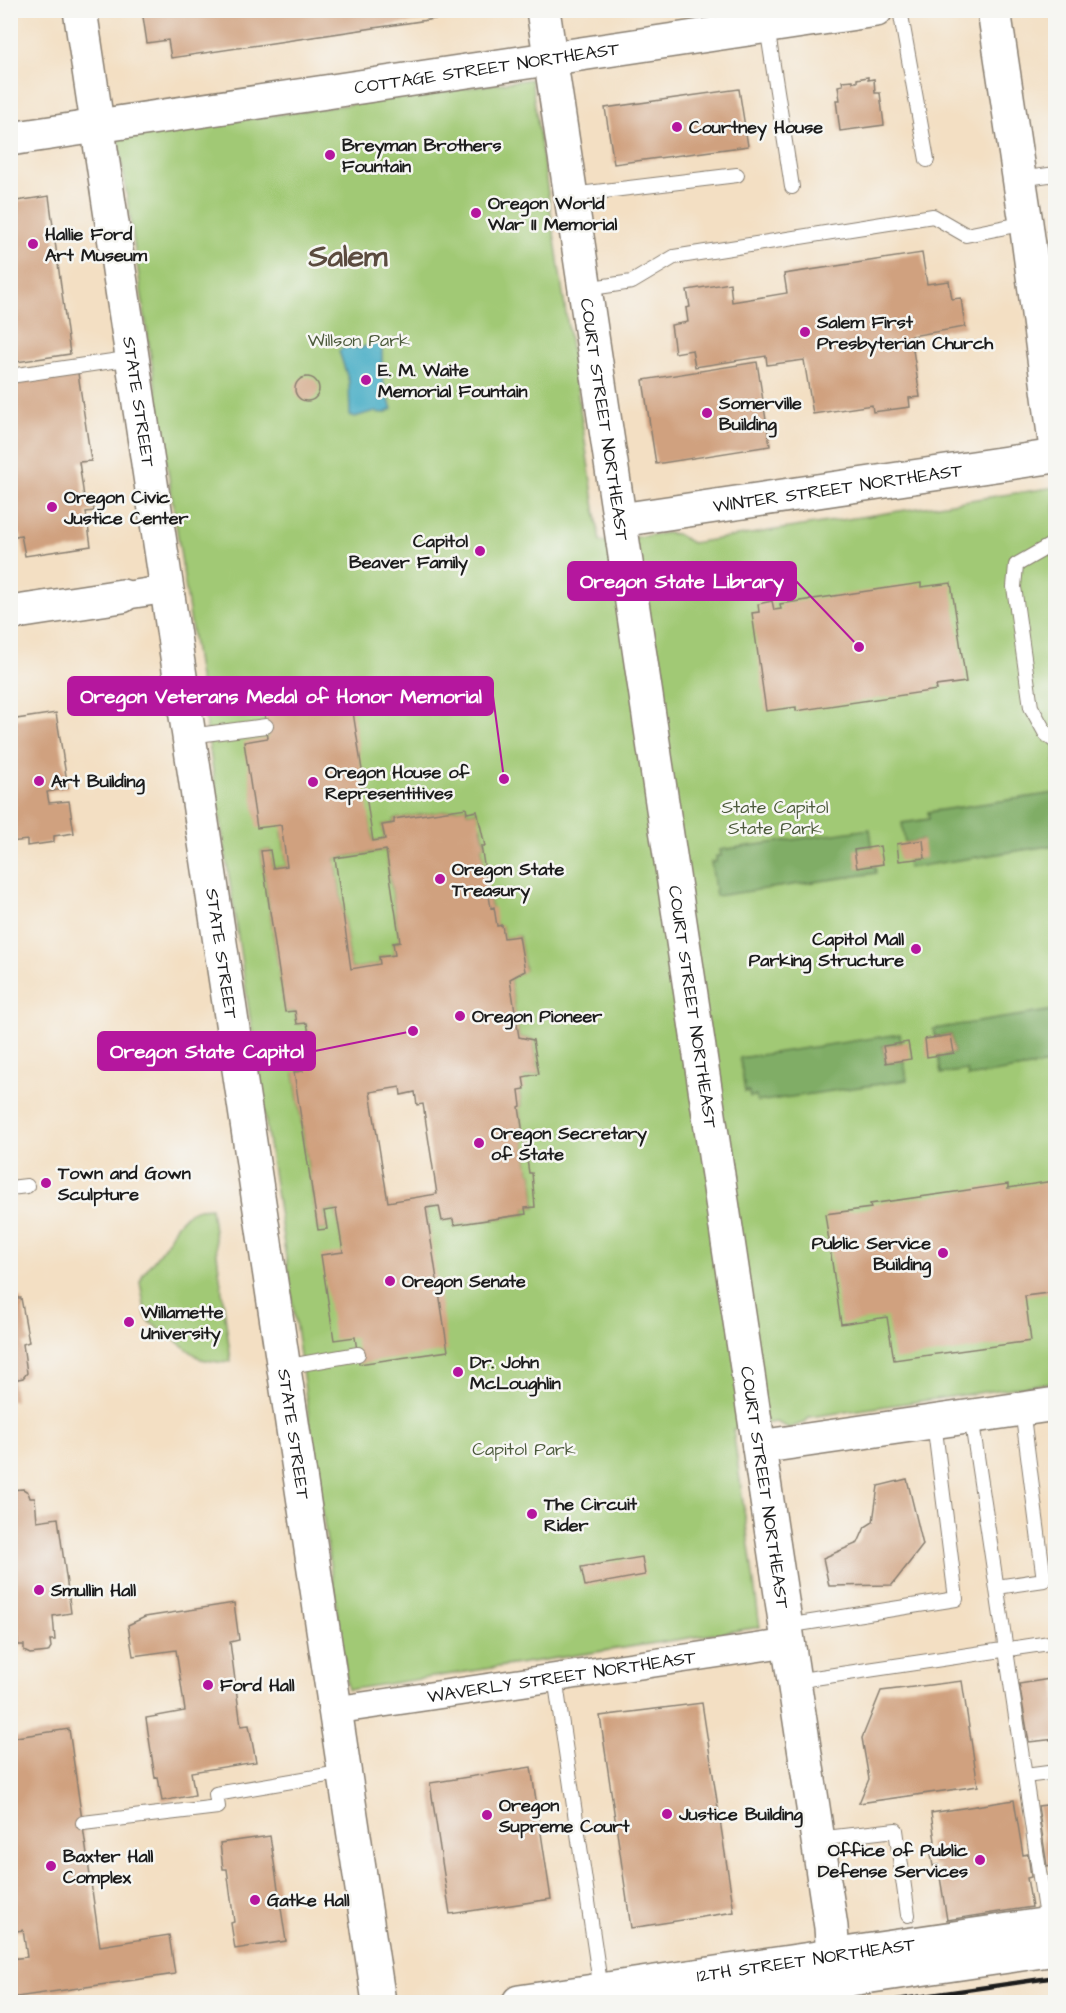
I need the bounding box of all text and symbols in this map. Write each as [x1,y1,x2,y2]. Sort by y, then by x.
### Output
street label: COTTAGE STREET NORTHEAST [353,36,622,101]
place label: Courtney House [689,115,823,141]
marker: Courtney House [670,120,684,134]
place label: Breyman Brothers Fountain [342,133,501,179]
marker: Breyman Brothers Fountain [323,148,337,162]
place label: Oregon World War II Memorial [487,191,617,237]
marker: Oregon World War II Memorial [469,206,483,220]
place label: Hallie Ford Art Museum [45,222,148,268]
district label: Salem [308,236,388,278]
marker: Hallie Ford Art Museum [26,237,40,251]
street label: COURT STREET NORTHEAST [573,297,635,543]
place label: Salem First Presbyterian Church [816,310,994,357]
marker: Salem First Presbyterian Church [798,325,812,339]
park label: Willson Park [308,328,410,353]
street label: STATE STREET [116,335,161,469]
place label: E. M. Waite Memorial Fountain [378,358,528,404]
marker: E. M. Waite Memorial Fountain [359,373,373,387]
place label: Somerville Building [718,391,802,438]
marker: Somerville Building [700,406,714,420]
street label: WINTER STREET NORTHEAST [711,458,965,519]
place label: Oregon Civic Justice Center [63,485,189,531]
marker: Oregon Civic Justice Center [45,500,59,514]
place label: Capitol Beaver Family [349,529,468,576]
marker: Capitol Beaver Family [473,544,487,558]
callout: Oregon State Library [568,562,796,600]
text: Oregon State Library [580,568,784,597]
callout: Oregon Veterans Medal of Honor Memorial [68,677,493,715]
text: Oregon Veterans Medal of Honor Memorial [80,683,482,712]
place label: Oregon House of Representitives [325,760,471,806]
place label: Art Building [51,769,145,795]
marker: Art Building [32,774,46,788]
marker: Oregon House of Representitives [306,775,320,789]
park label: State Capitol State Park [721,795,829,841]
place label: Oregon State Treasury [451,857,565,904]
marker: Oregon State Treasury [433,872,447,886]
street label: COURT STREET NORTHEAST [662,884,723,1131]
street label: STATE STREET [199,887,243,1021]
place label: Capitol Mall Parking Structure [749,927,904,974]
marker: Capitol Mall Parking Structure [909,942,923,956]
place label: Oregon Pioneer [472,1004,602,1030]
marker: Oregon Pioneer [453,1009,467,1023]
callout: Oregon State Capitol [98,1032,315,1070]
text: Oregon State Capitol [110,1038,304,1067]
place label: Oregon Secretary of State [491,1121,647,1167]
marker: Oregon Secretary of State [472,1136,486,1150]
place label: Town and Gown Sculpture [57,1161,191,1207]
marker: Town and Gown Sculpture [39,1176,53,1190]
place label: Public Service Building [812,1231,932,1278]
marker: Public Service Building [936,1246,950,1260]
place label: Oregon Senate [402,1269,526,1295]
marker: Oregon Senate [383,1274,397,1288]
place label: Willamette University [140,1300,224,1347]
marker: Willamette University [122,1315,136,1329]
place label: Dr. John McLoughlin [470,1350,561,1397]
marker: Dr. John McLoughlin [451,1365,465,1379]
street label: COURT STREET NORTHEAST [734,1365,795,1611]
street label: STATE STREET [271,1367,315,1502]
park label: Capitol Park [472,1437,576,1462]
place label: The Circuit Rider [543,1492,638,1538]
marker: The Circuit Rider [525,1507,539,1521]
place label: Smullin Hall [50,1578,136,1603]
marker: Smullin Hall [32,1583,46,1597]
street label: WAVERLY STREET NORTHEAST [426,1645,698,1709]
place label: Ford Hall [220,1673,295,1698]
marker: Ford Hall [201,1678,215,1692]
place label: Oregon Supreme Court [498,1793,630,1839]
place label: Justice Building [678,1802,803,1828]
marker: Justice Building [660,1807,674,1821]
marker: Oregon Supreme Court [480,1808,494,1822]
place label: Office of Public Defense Services [818,1838,969,1884]
place label: Baxter Hall Complex [63,1844,153,1890]
marker: Office of Public Defense Services [973,1853,987,1867]
marker: Baxter Hall Complex [44,1859,58,1873]
place label: Gatke Hall [267,1888,350,1913]
marker: Gatke Hall [248,1893,262,1907]
street label: 12TH STREET NORTHEAST [695,1932,918,1989]

